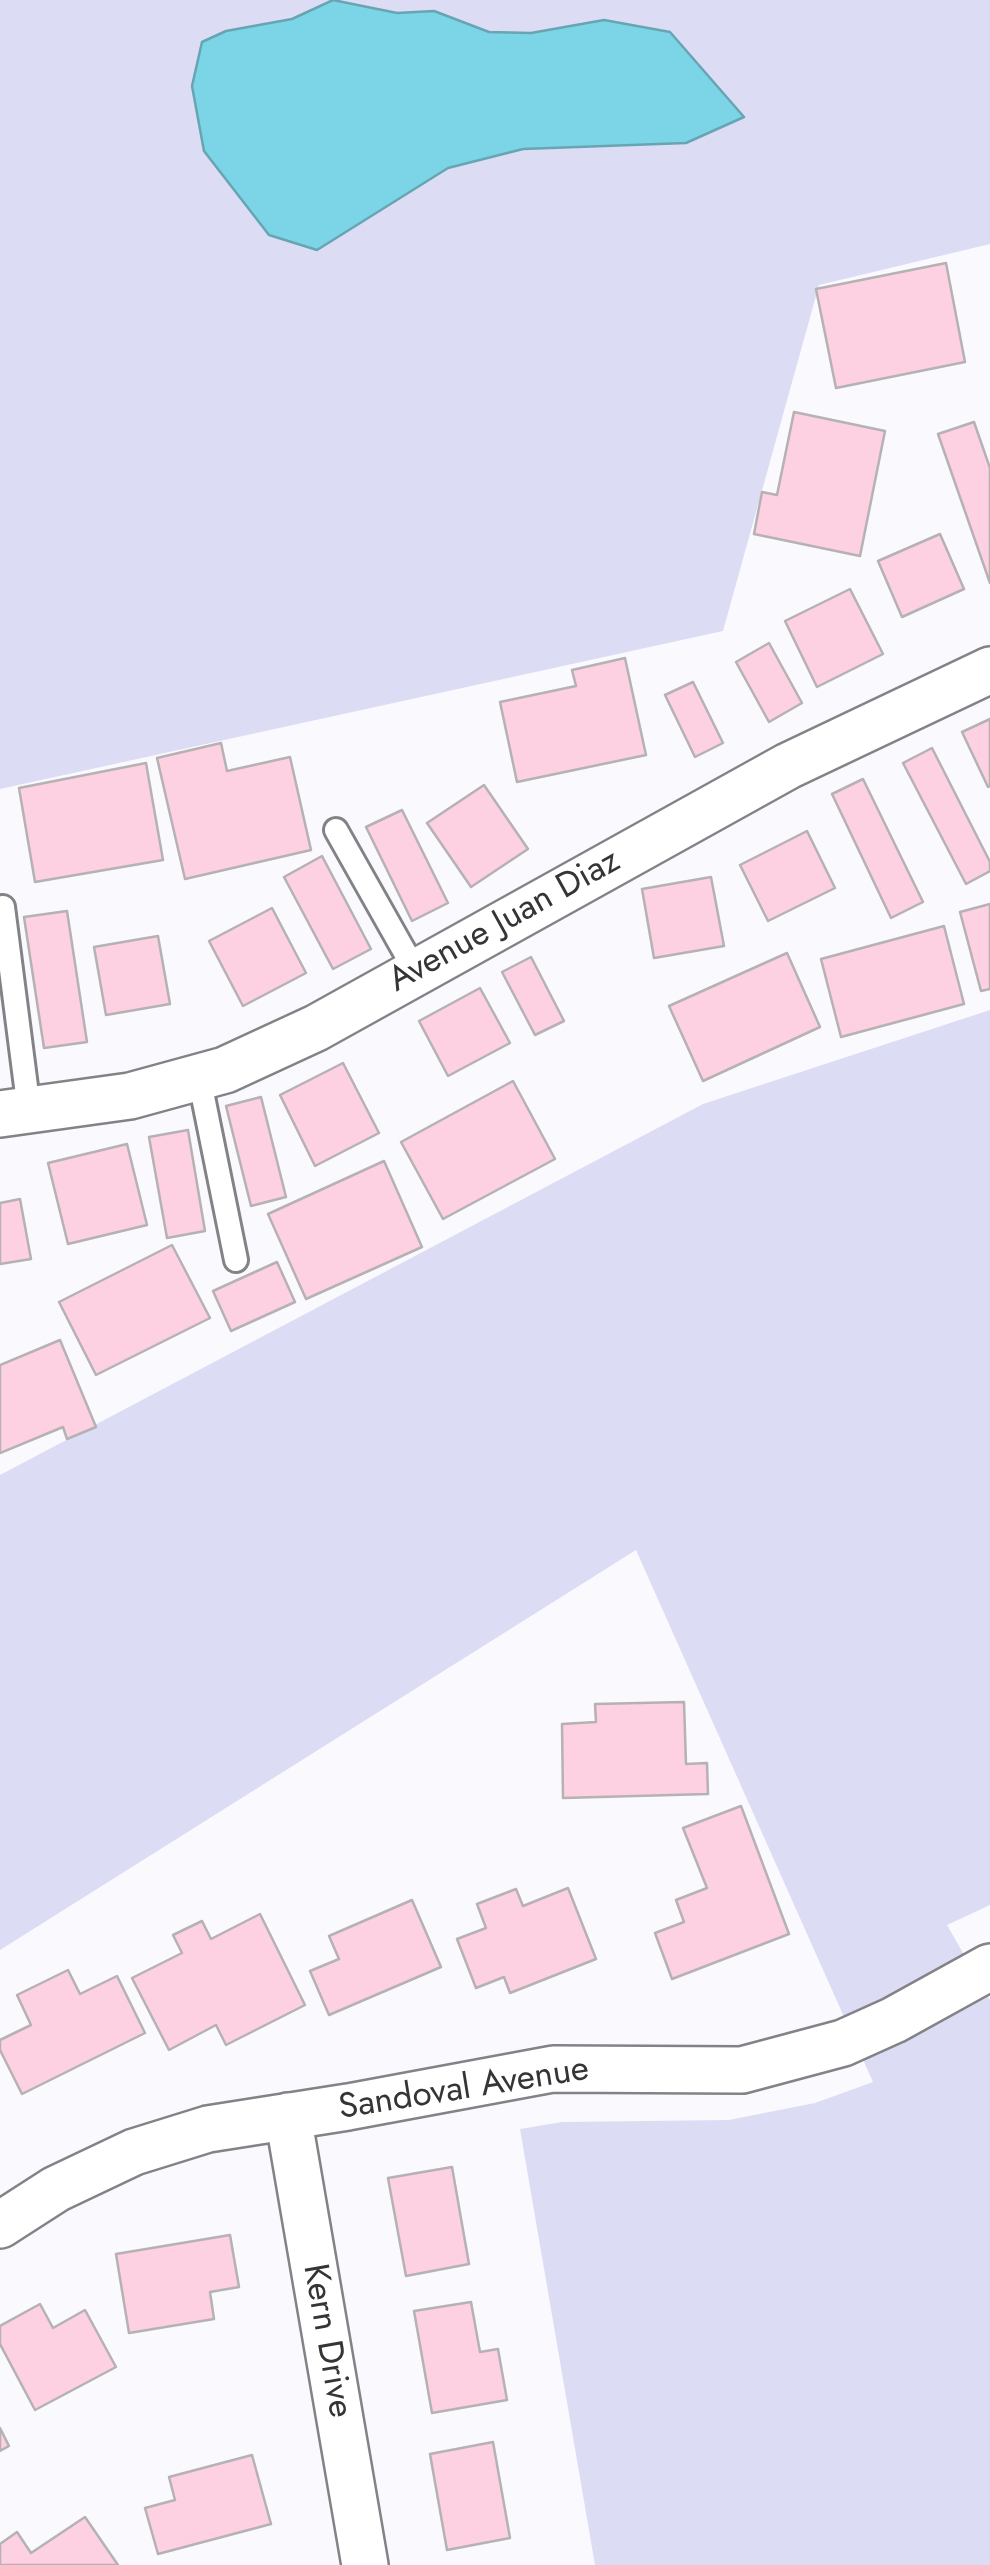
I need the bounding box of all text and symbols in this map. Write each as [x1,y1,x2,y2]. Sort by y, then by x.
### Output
street label: Avenue Juan Diaz [382,841,628,1003]
street label: Sandoval Avenue [336,2049,592,2131]
street label: Kern Drive [292,2261,360,2421]

